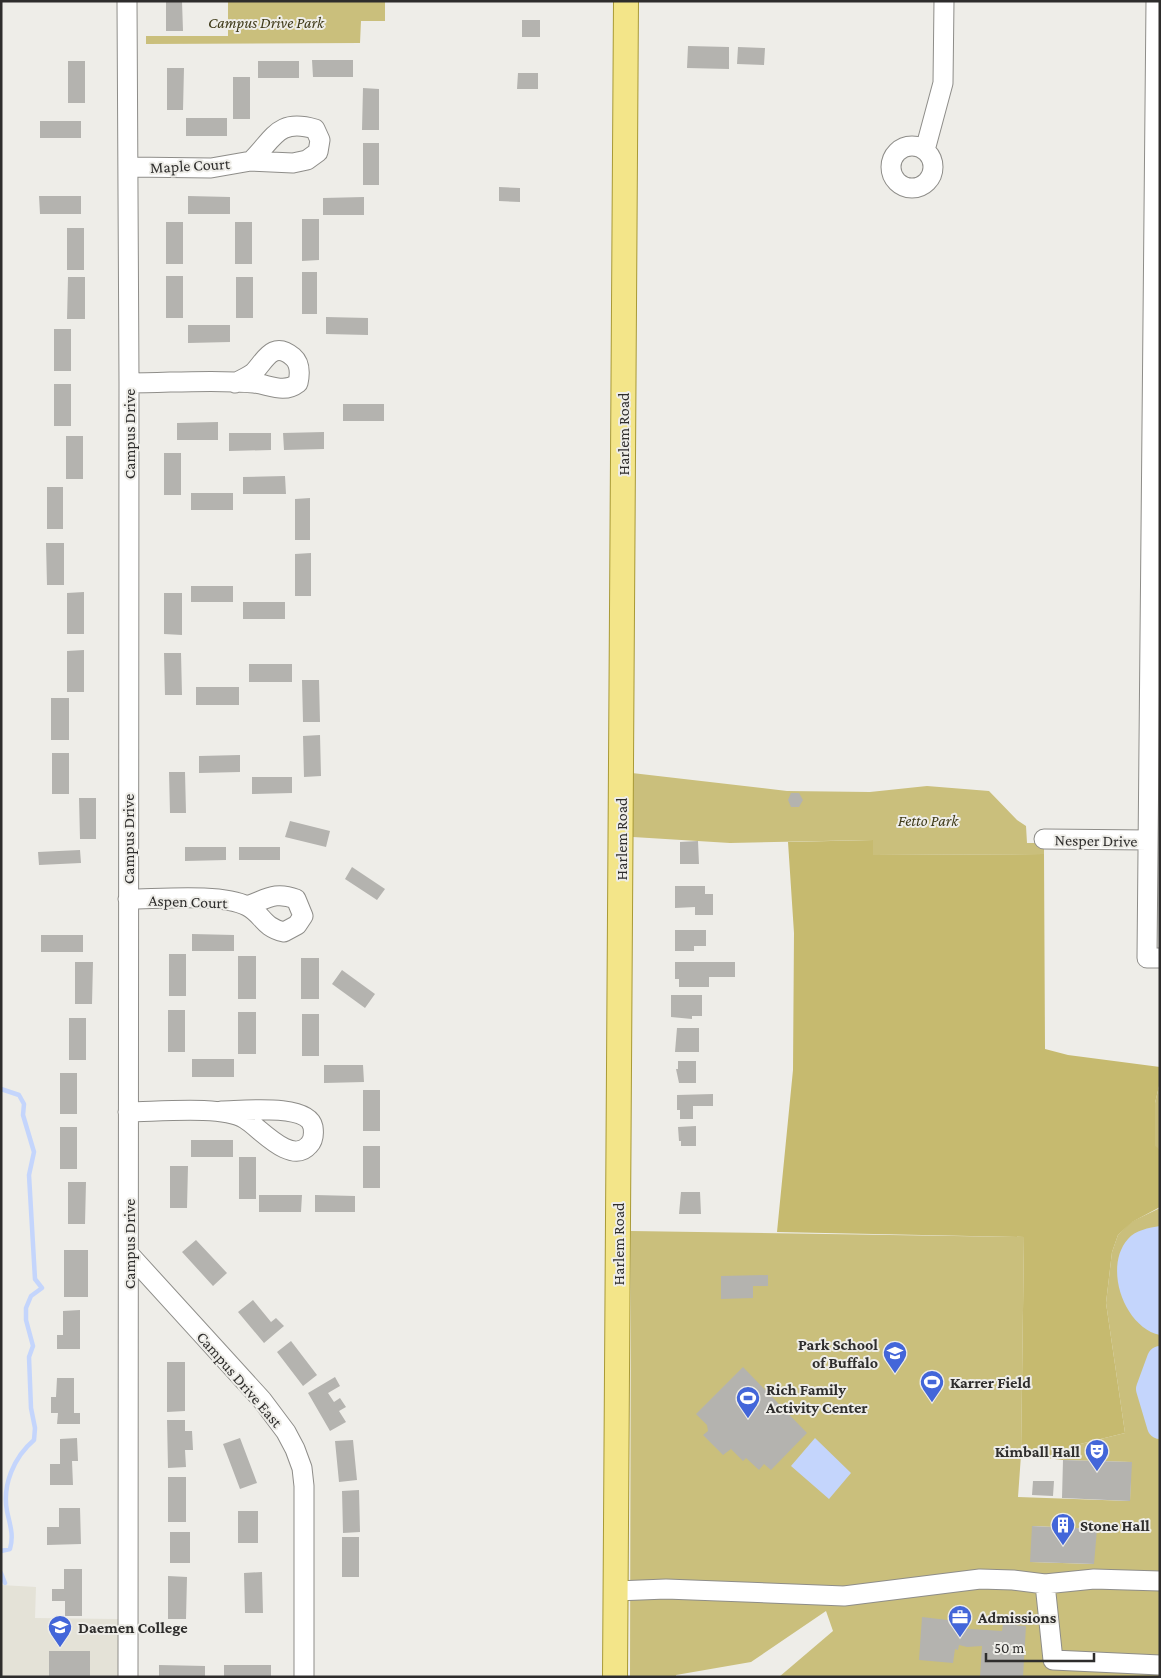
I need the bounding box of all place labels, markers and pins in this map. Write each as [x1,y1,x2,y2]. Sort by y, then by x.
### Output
place label: Park School of Buffalo [798,1336,878,1371]
school or university icon: Park School of Buffalo [882,1340,908,1374]
sports icon: Karrer Field [919,1369,945,1403]
place label: Karrer Field [950,1374,1031,1391]
place label: Rich Family Activity Center [765,1381,868,1416]
sports icon: Rich Family Activity Center [735,1385,761,1419]
theatre icon: Kimball Hall [1084,1438,1110,1472]
place label: Kimball Hall [995,1443,1080,1460]
building icon: Stone Hall [1050,1512,1076,1546]
place label: Stone Hall [1080,1517,1150,1534]
office icon: Admissions [947,1604,973,1638]
place label: Admissions [977,1609,1057,1626]
school or university icon: Daemen College [47,1614,73,1648]
place label: Daemen College [78,1619,188,1636]

